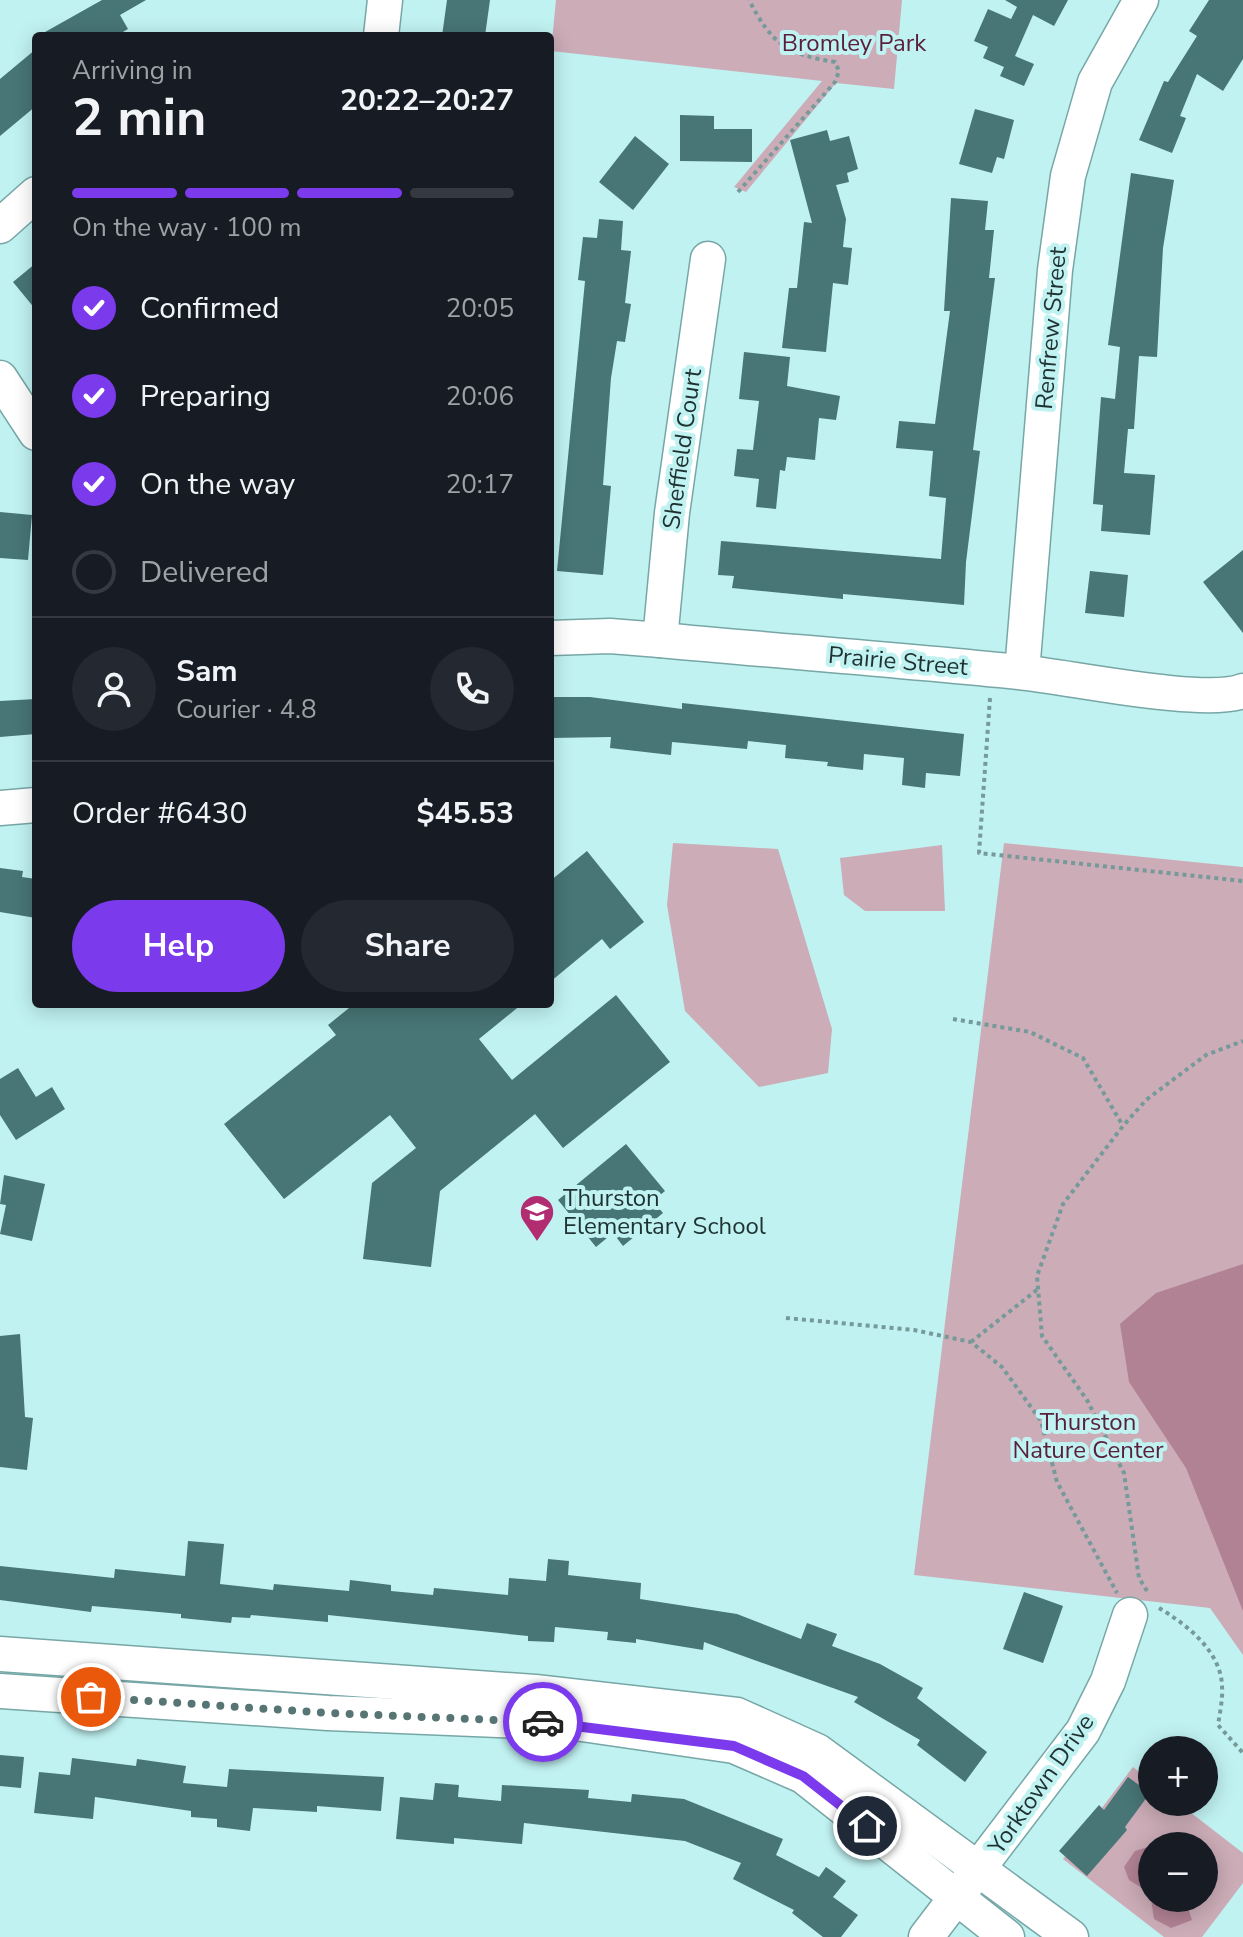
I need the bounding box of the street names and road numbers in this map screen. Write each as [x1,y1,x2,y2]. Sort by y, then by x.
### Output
street label: Renfrew Street [1028,245,1074,411]
street label: Sheffield Court [655,366,709,531]
street label: Prairie Street [827,639,970,683]
street label: Yorktown Drive [980,1707,1101,1861]

